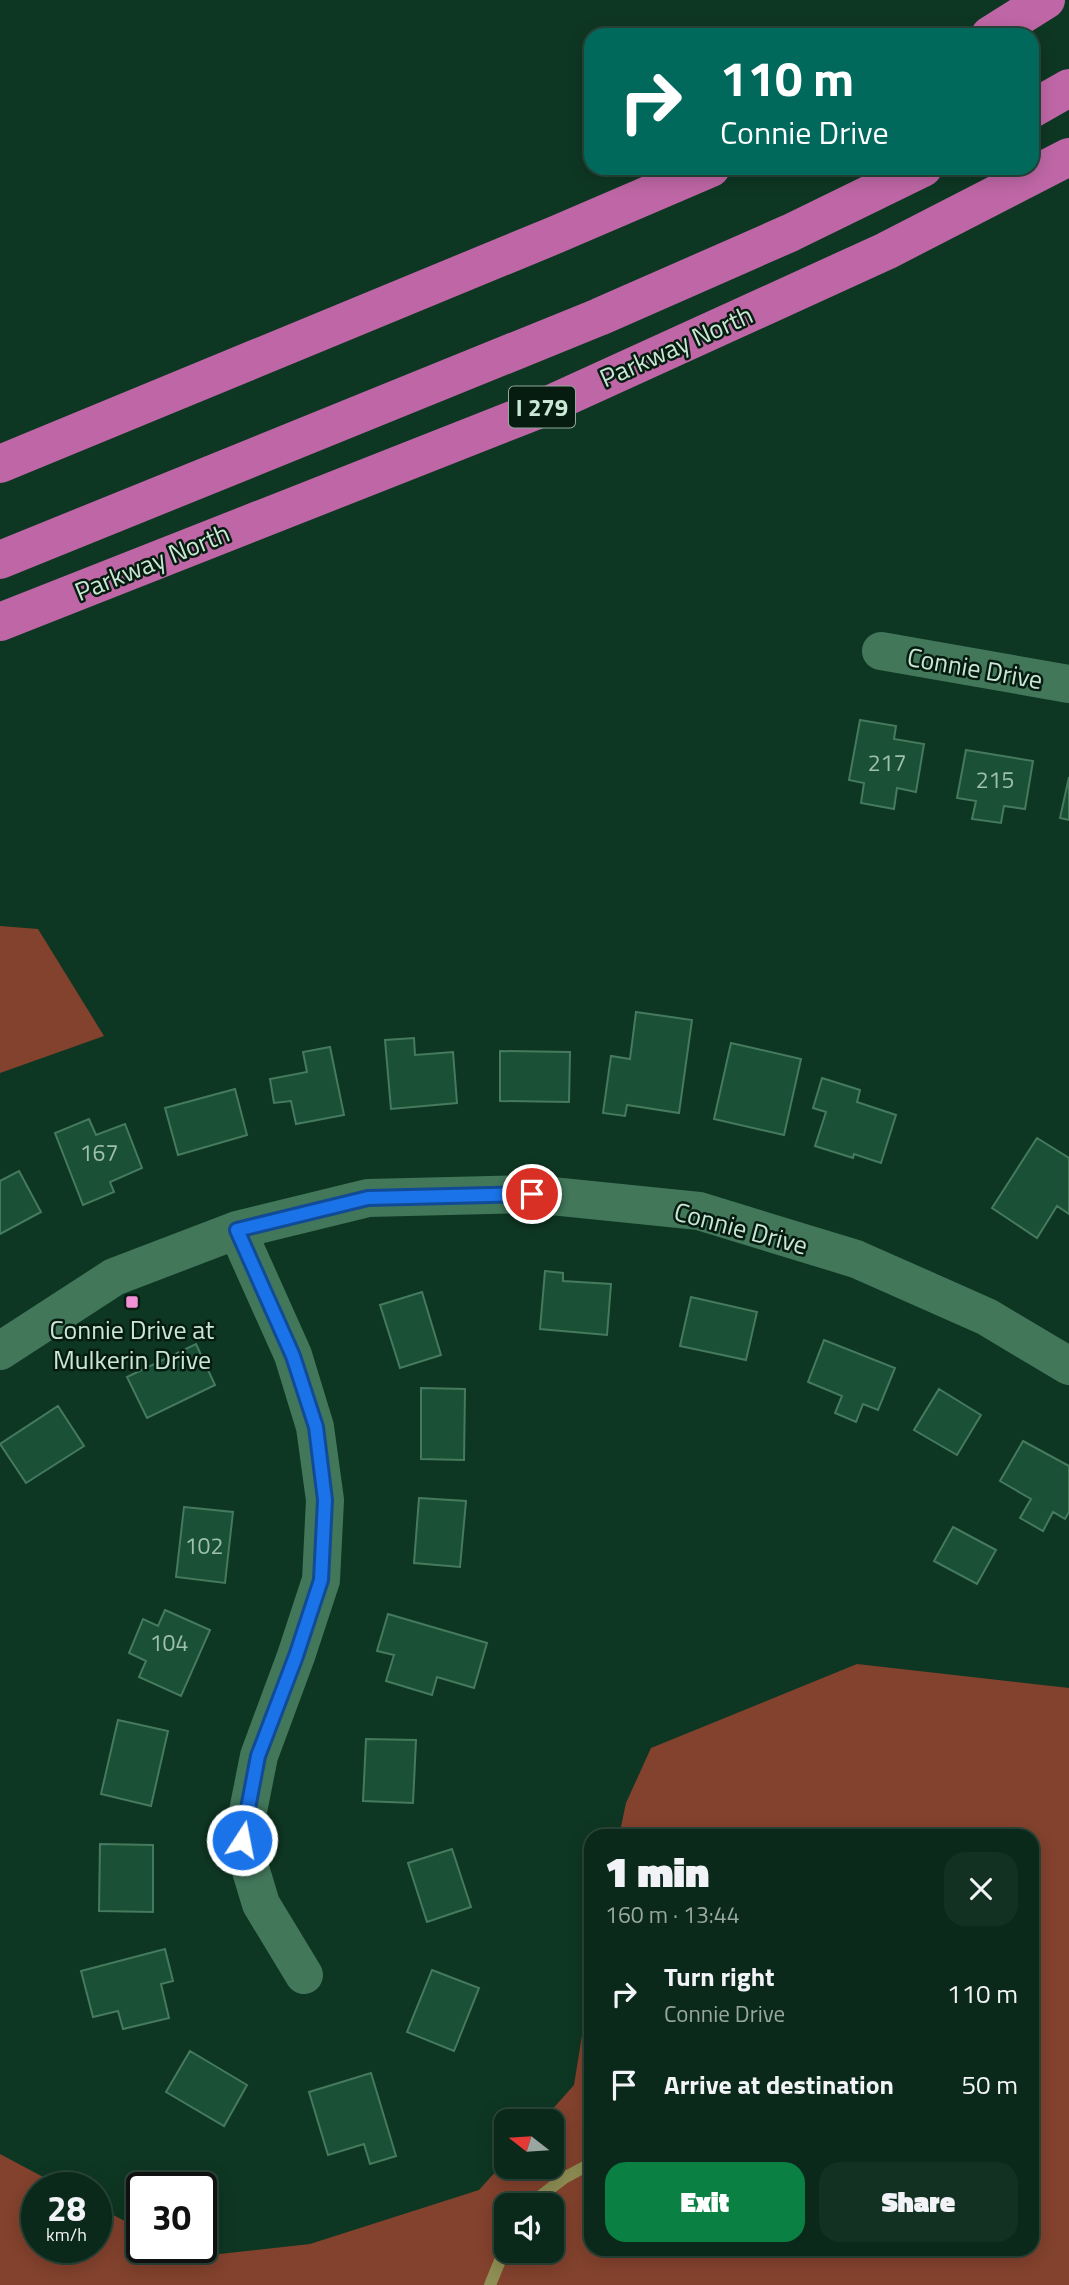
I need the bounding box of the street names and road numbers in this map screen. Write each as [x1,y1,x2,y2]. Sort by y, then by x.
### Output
street label: Parkway North [593,295,759,397]
road number: I 279 [509,386,575,428]
street label: Parkway North [69,513,235,611]
street label: Connie Drive [904,637,1046,699]
street label: Connie Drive [670,1191,812,1265]

